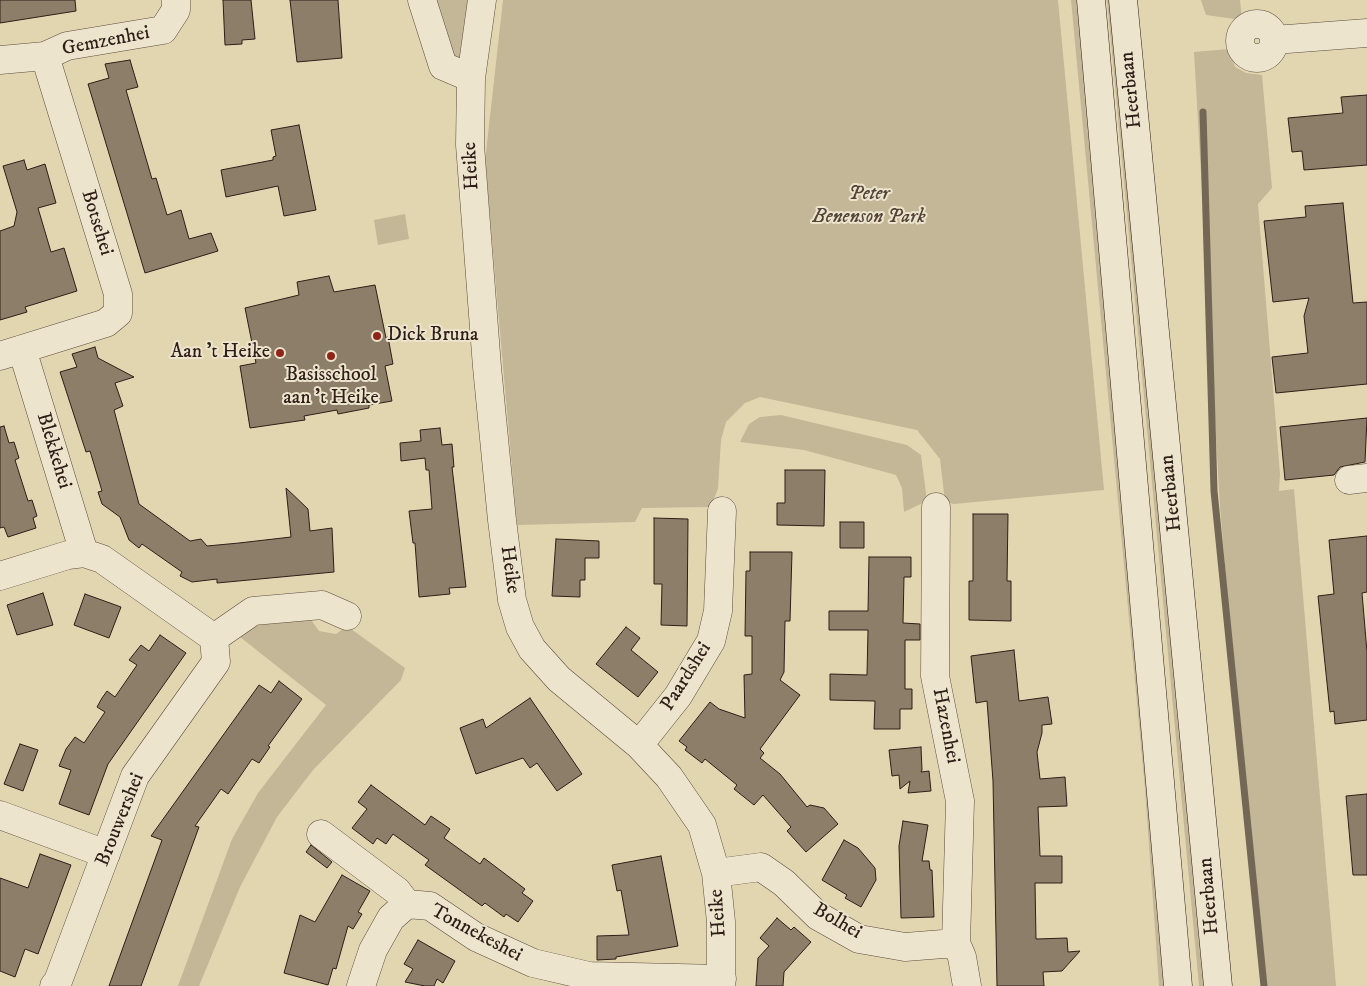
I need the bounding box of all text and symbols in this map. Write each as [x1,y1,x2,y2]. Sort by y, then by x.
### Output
street label: Gemzenhei [60,22,152,62]
street label: Heerbaan [1116,50,1148,130]
street label: Heike [459,141,485,191]
park label: Peter Benenson Park [812,183,926,230]
street label: Botsehei [75,187,117,259]
place label: Dick Bruna [387,324,478,348]
marker: Dick Bruna [371,330,383,342]
place label: Aan 't Heike [170,341,270,365]
marker: Aan 't Heike [274,347,286,359]
marker: Basisschool aan 't Heike [325,350,337,362]
place label: Basisschool aan 't Heike [283,364,379,411]
street label: Blekkehei [30,410,76,492]
street label: Heerbaan [1156,453,1188,533]
street label: Heike [494,545,524,595]
street label: Paardshei [657,638,717,716]
street label: Hazenhei [926,686,964,766]
street label: Brouwershei [91,770,151,870]
street label: Heerbaan [1195,856,1225,936]
street label: Heike [705,888,733,938]
street label: Bolhei [808,899,866,945]
street label: Tonnekeshei [426,900,526,968]

